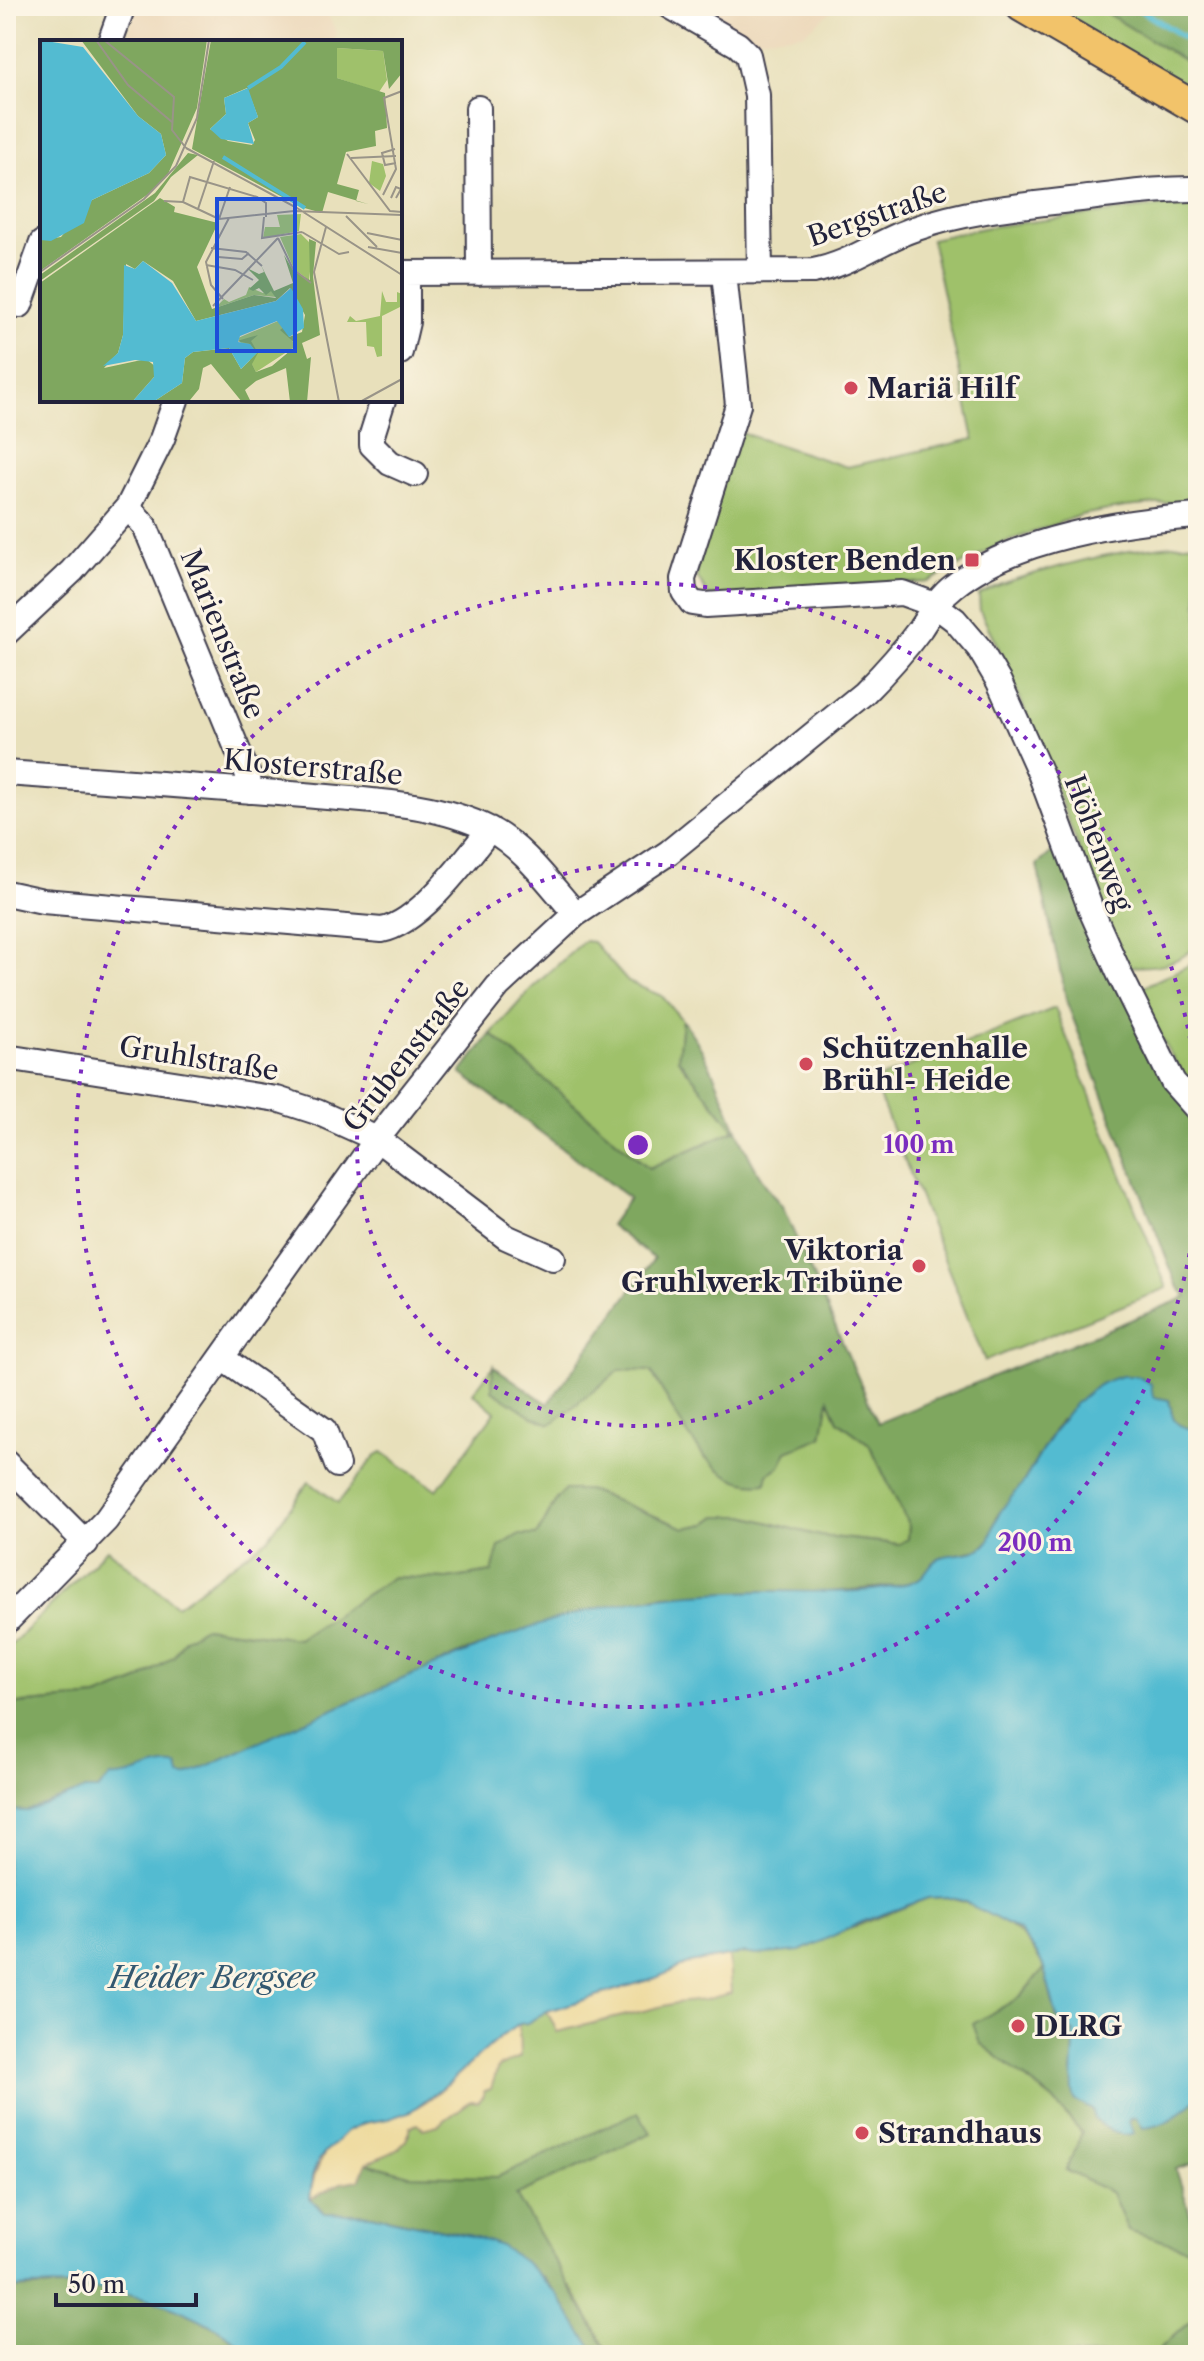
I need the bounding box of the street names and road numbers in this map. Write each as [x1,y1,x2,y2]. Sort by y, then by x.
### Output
street label: Bergstraße [803,174,951,254]
street label: Marienstraße [174,544,272,724]
street label: Klosterstraße [222,742,404,792]
street label: Höhenweg [1057,770,1141,916]
street label: Grubenstraße [336,972,476,1138]
street label: Gruhlstraße [117,1029,281,1087]

